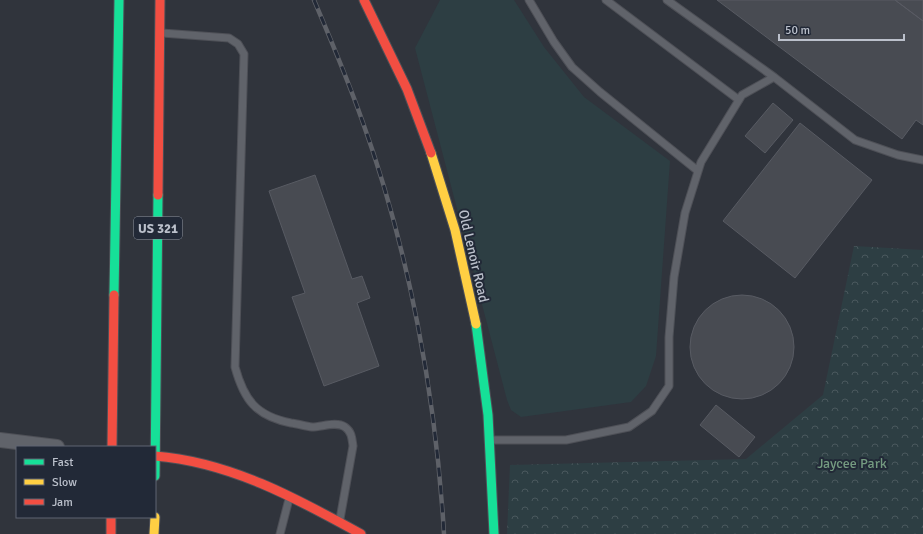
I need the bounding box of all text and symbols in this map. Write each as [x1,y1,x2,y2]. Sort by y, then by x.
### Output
scale bar [779,16,904,42]
text: 50 m [785,23,810,38]
street label: Old Lenoir Road [455,208,492,304]
road number: US 321 [134,217,182,239]
legend [16,446,156,518]
text: Fast [52,455,73,470]
park label: Jaycee Park [817,455,887,472]
text: Slow [52,475,77,490]
text: Jam [52,495,73,510]

